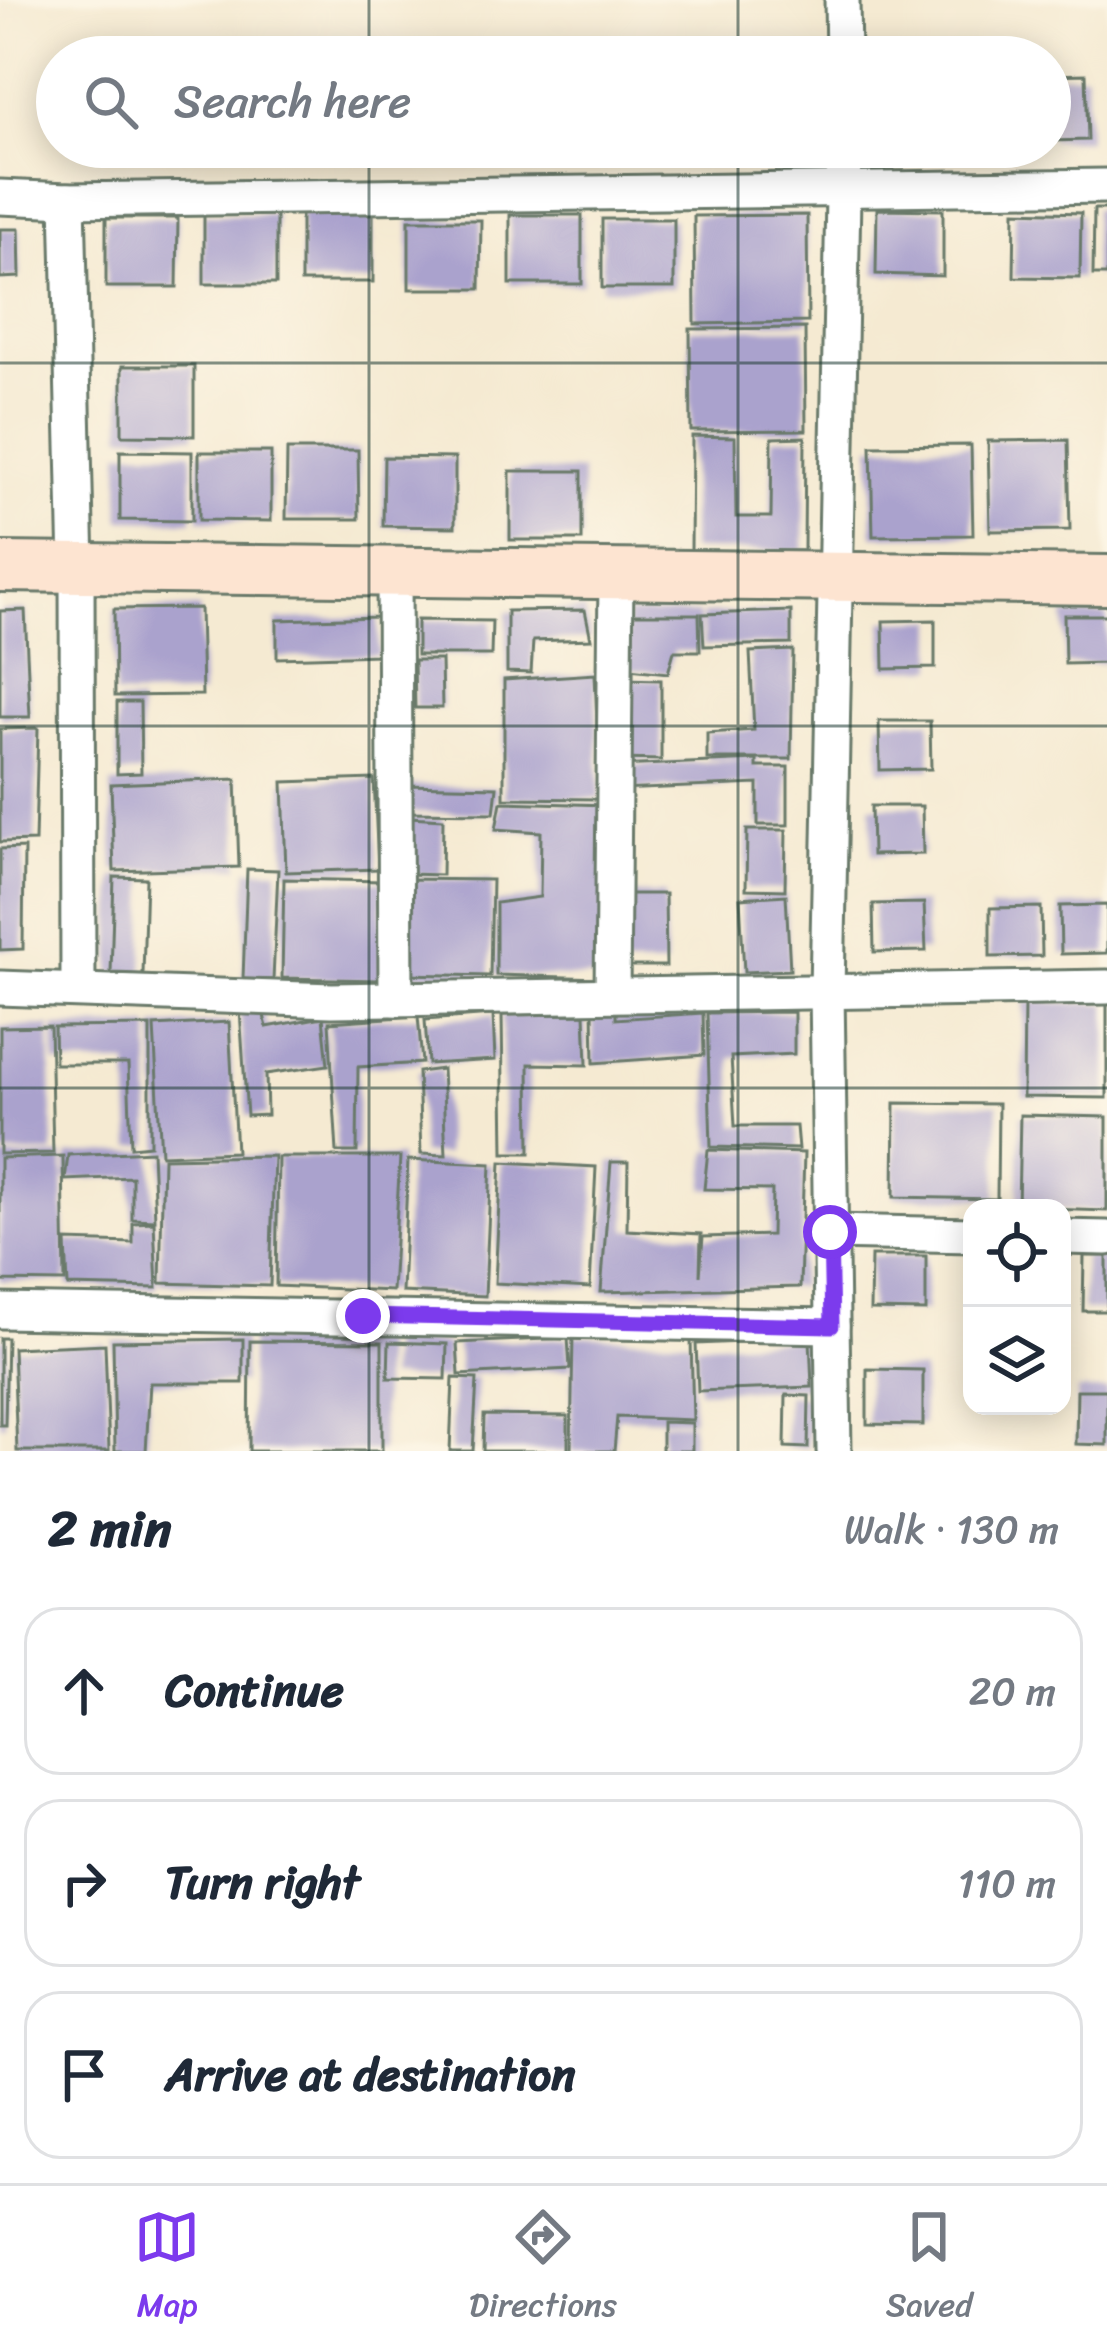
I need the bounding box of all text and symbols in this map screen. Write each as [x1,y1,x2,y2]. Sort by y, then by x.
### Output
search box [36,36,1071,168]
text: Search here [174,62,411,142]
icon: search [78,69,144,135]
map controls [963,1199,1071,1415]
button: locate [963,1199,1071,1307]
route start [803,1205,857,1259]
route end [336,1289,390,1343]
button: layers [963,1307,1071,1415]
text: 2 min [48,1484,171,1574]
text: Walk · 130 m [844,1495,1059,1564]
text: Continue [165,1651,344,1731]
text: 20 m [969,1657,1056,1726]
icon: ahead [51,1658,117,1724]
text: Turn right [165,1843,360,1923]
text: 110 m [958,1849,1056,1918]
icon: right [51,1850,117,1916]
text: Arrive at destination [165,2035,575,2115]
icon: arrive [51,2042,117,2108]
tab: Map [134,2204,200,2334]
tab: Directions [469,2204,617,2334]
tab: Saved [886,2204,973,2334]

